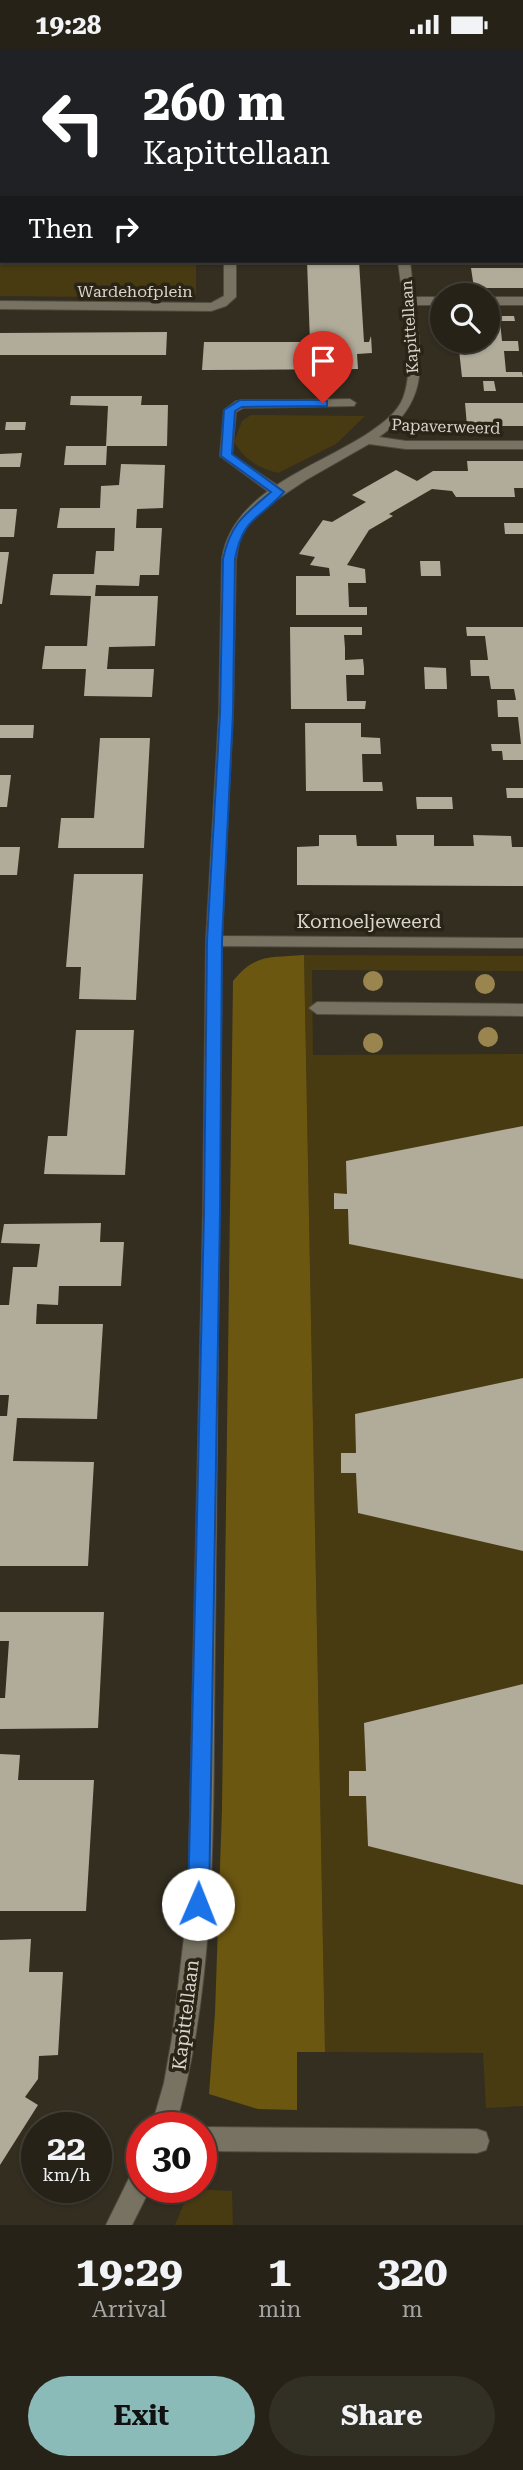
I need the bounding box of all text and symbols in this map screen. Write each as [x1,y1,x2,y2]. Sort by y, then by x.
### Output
text: 19:28 [35,10,101,40]
text: 260 m [143,75,285,132]
icon: left [28,77,119,168]
text: Kapittellaan [143,134,330,172]
icon: right [107,210,145,248]
text: Then [28,214,93,244]
street label: Kapittellaan [397,280,422,374]
street label: Wardehofplein [77,282,193,301]
map controls [430,283,500,353]
button: search [430,283,500,353]
pin [293,331,353,403]
icon: arrive [304,342,342,380]
street label: Papaverweerd [391,415,501,438]
street label: Kornoeljeweerd [297,910,441,933]
position arrow [161,1867,235,1941]
street label: Kapittellaan [167,1958,204,2072]
speed limit sign: 30 [126,2112,217,2203]
text: 22 [47,2128,86,2169]
text: km/h [42,2164,91,2185]
text: 19:29 [76,2247,183,2296]
text: 1 [268,2247,292,2296]
text: 320 [377,2247,447,2296]
text: Arrival [92,2296,166,2323]
text: min [258,2296,301,2323]
text: m [402,2296,423,2323]
button: Exit [28,2376,255,2456]
button: Share [269,2376,495,2456]

